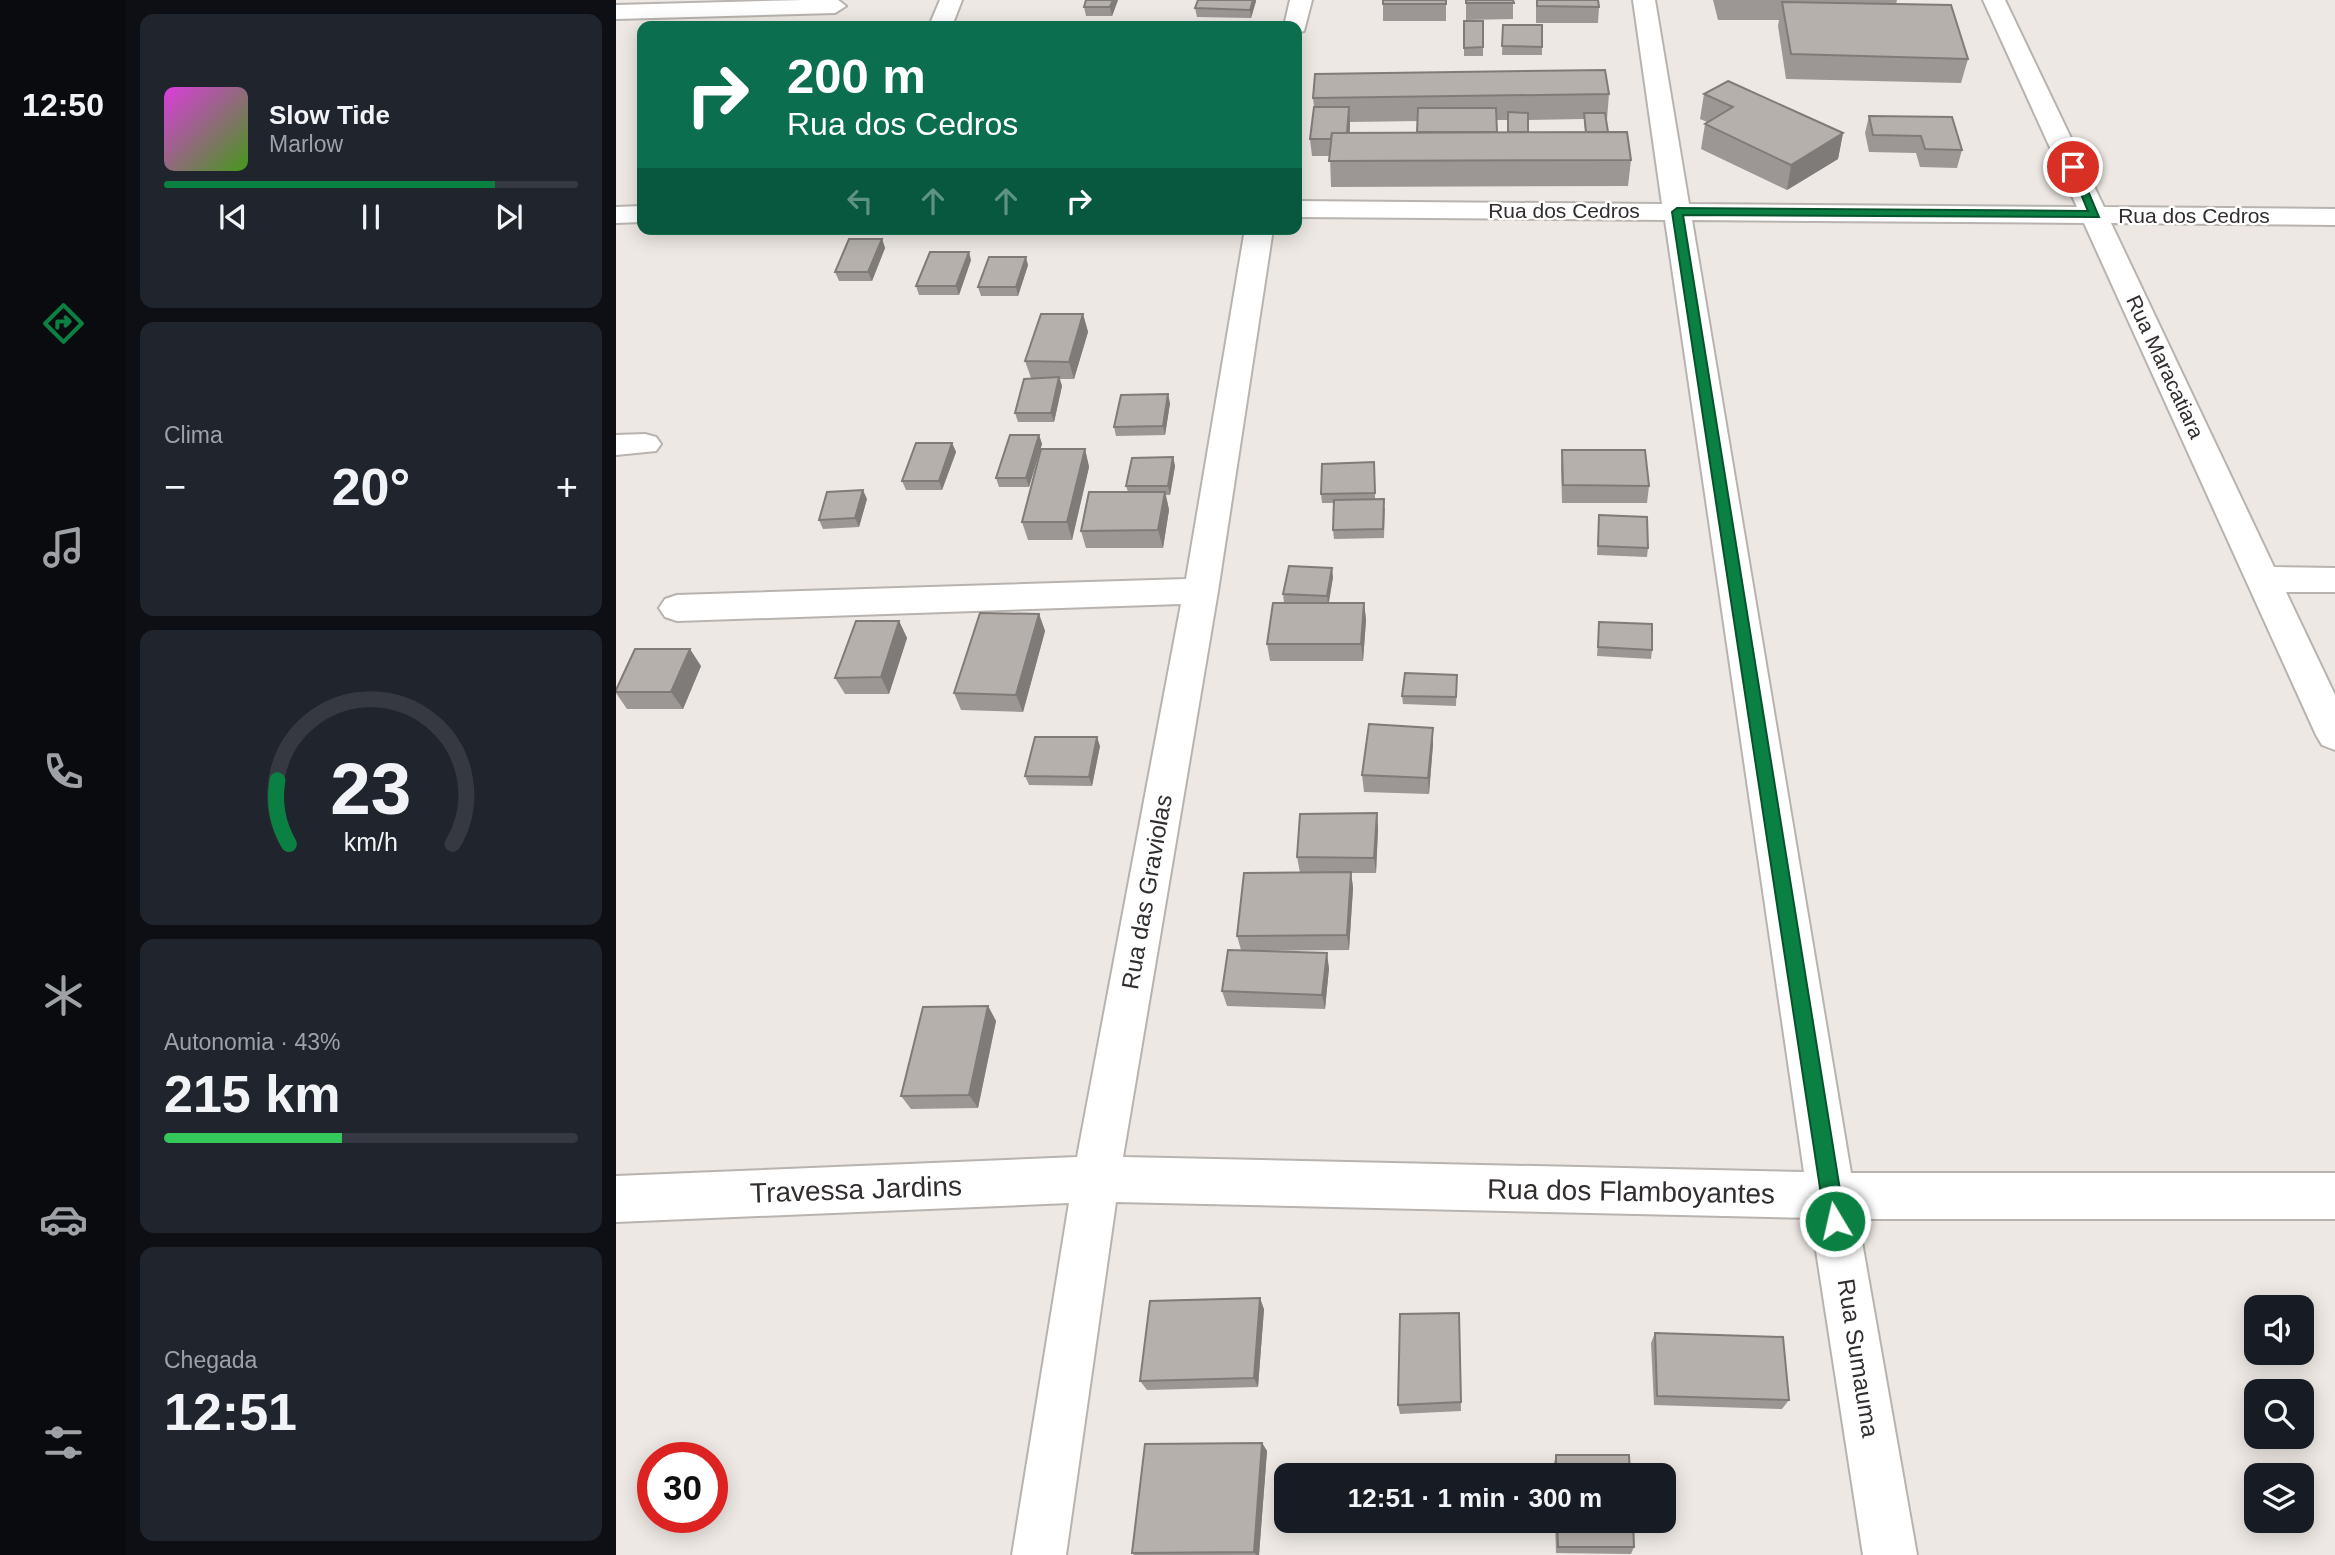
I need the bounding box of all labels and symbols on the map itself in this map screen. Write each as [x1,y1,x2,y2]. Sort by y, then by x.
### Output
pin [2043,137,2103,197]
street label: Rua dos Cedros [1488,199,1640,222]
street label: Rua dos Cedros [2118,204,2270,227]
street label: Rua Maracatiara [2122,292,2209,442]
street label: Rua das Graviolas [1116,792,1177,991]
street label: Travessa Jardins [749,1170,963,1209]
street label: Rua dos Flamboyantes [1487,1173,1775,1210]
position arrow [1798,1184,1872,1258]
street label: Rua Sumauma [1833,1277,1884,1440]
speed limit sign: 30 [637,1442,728,1533]

